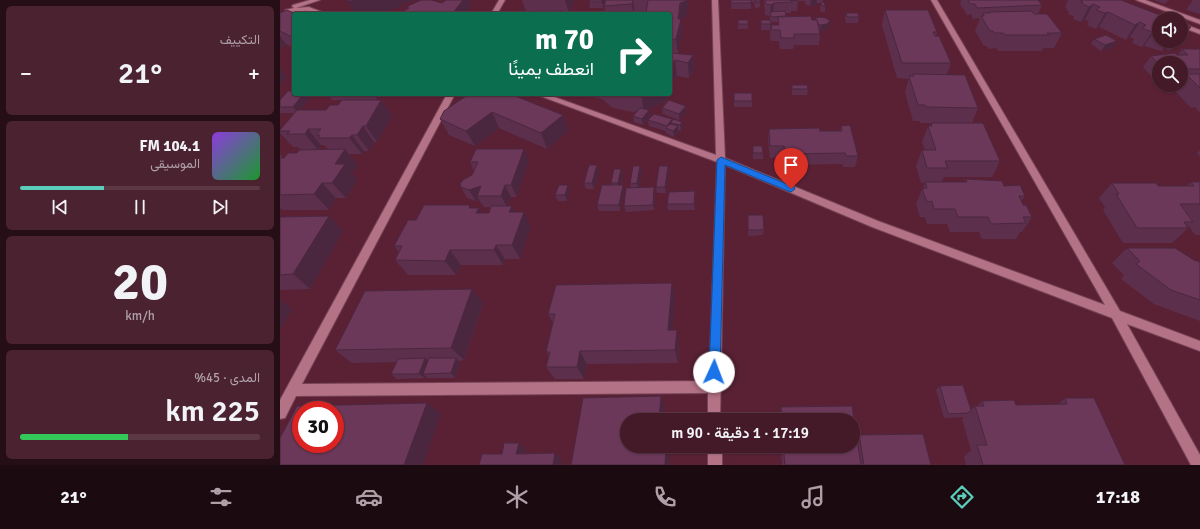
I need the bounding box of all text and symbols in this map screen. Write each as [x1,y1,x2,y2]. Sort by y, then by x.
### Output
map controls [1152,12,1188,92]
button: sound [1152,12,1188,48]
text: 70 m [535,23,594,57]
icon: right [608,28,660,80]
text: التكييف [220,32,260,48]
text: 21° [118,55,162,92]
button: search [1152,56,1188,92]
text: انعطف يمينًا [508,58,594,80]
text: − [20,60,32,87]
text: + [248,60,260,87]
text: 104.1 FM [139,137,200,155]
pin [774,148,808,189]
icon: arrive [780,154,802,176]
text: الموسيقى [150,156,200,172]
icon: previous [49,196,71,218]
icon: pause [129,196,151,218]
icon: next [209,196,231,218]
text: 20 [112,250,168,314]
text: km/h [125,308,155,324]
position arrow [693,351,735,393]
text: المدى · 45% [194,370,260,386]
text: 225 km [165,393,260,430]
speed limit sign: 30 [292,401,344,453]
text: 17:19 · 1 دقيقة · 90 m [671,424,809,442]
icon: filters [207,483,235,511]
icon: car [355,483,383,511]
icon: climate [503,483,531,511]
icon: phone [651,483,679,511]
icon: music [799,483,827,511]
icon: directions [948,483,976,511]
text: 21° [60,486,87,508]
text: 17:18 [1096,486,1140,508]

